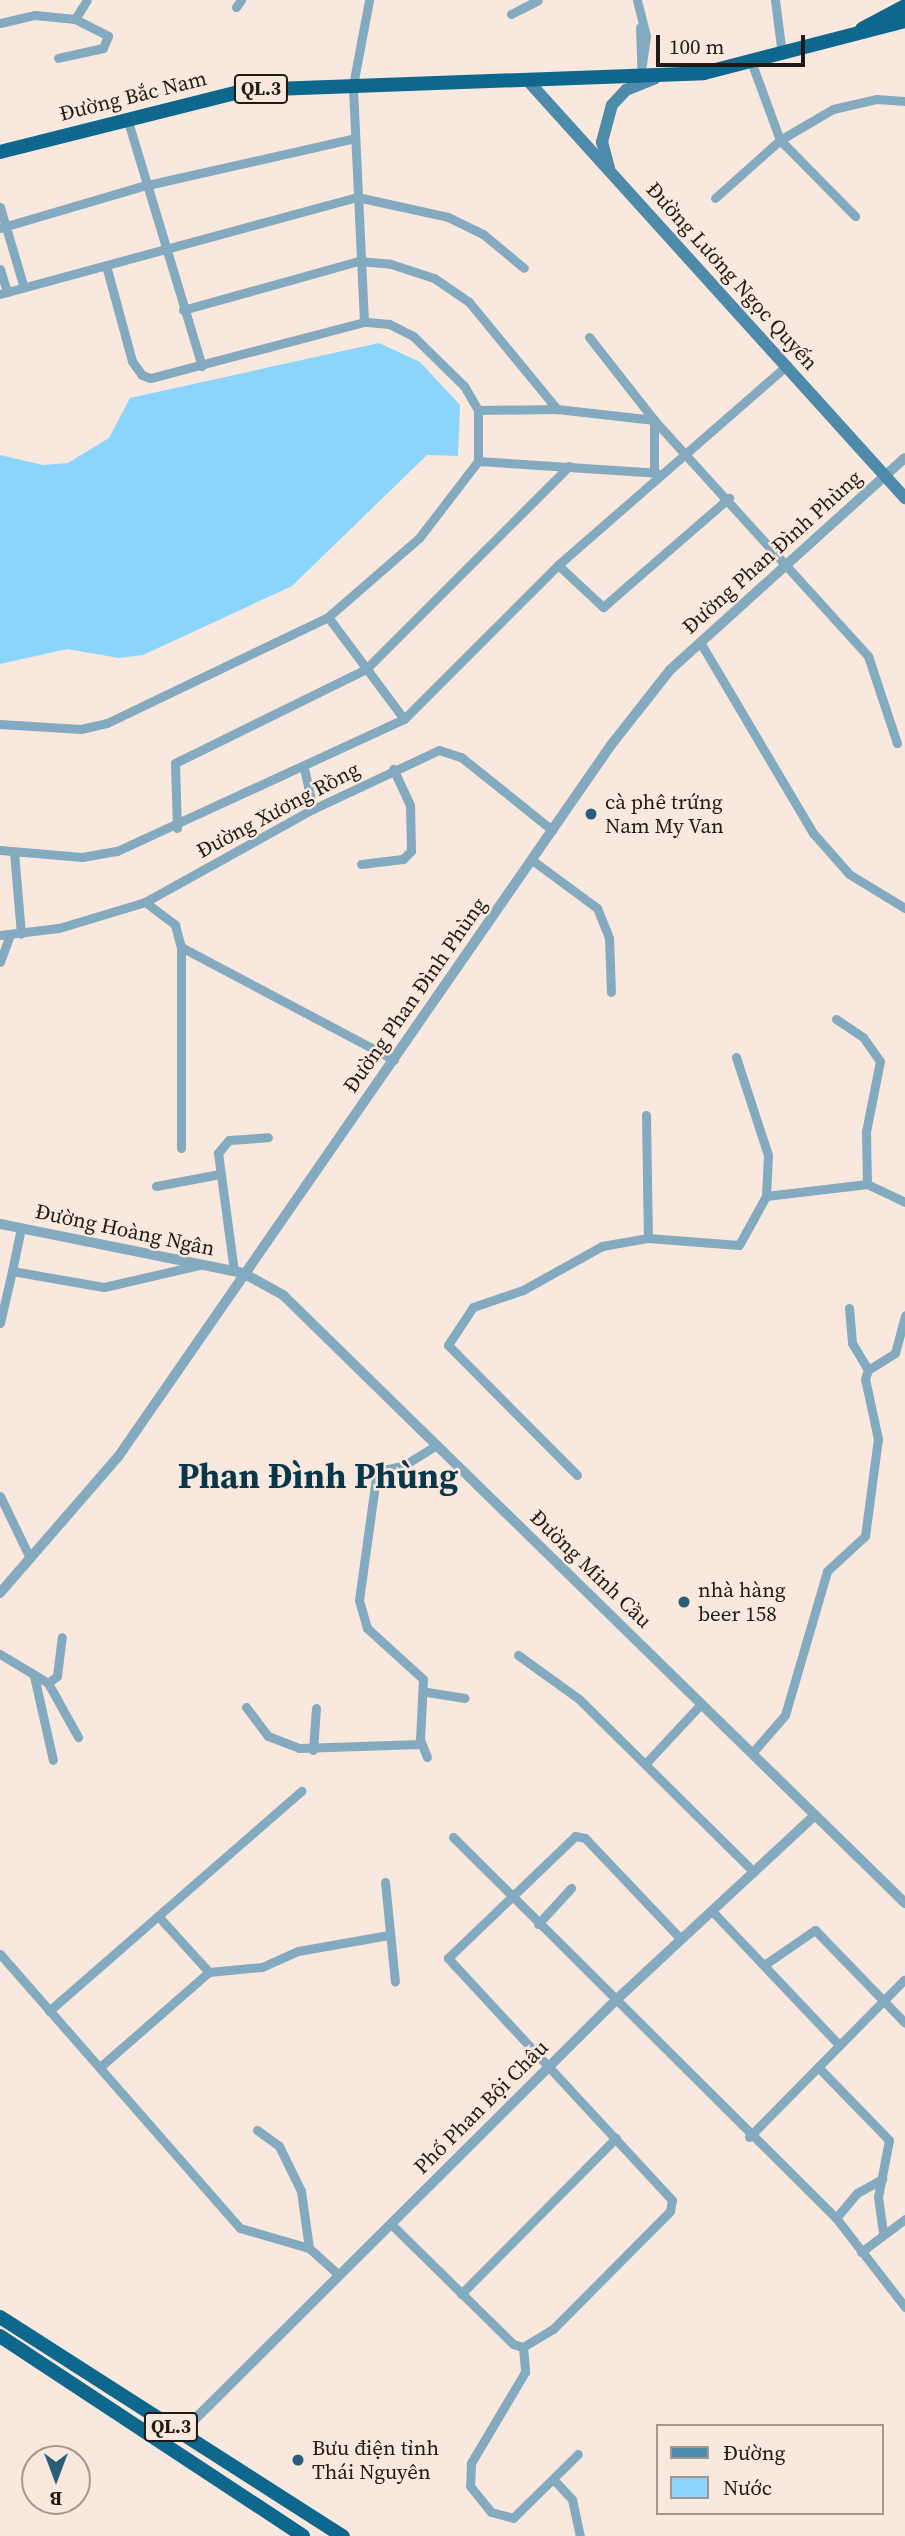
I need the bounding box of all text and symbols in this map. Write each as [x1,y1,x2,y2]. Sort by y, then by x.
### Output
scale bar [660,21,809,65]
text: 100 m [669,32,724,61]
street label: Đường Bắc Nam [57,66,209,126]
road number: QL.3 [233,74,289,104]
street label: Đường Lương Ngọc Quyến [641,177,823,375]
street label: Đường Phan Đình Phùng [677,465,867,639]
street label: Đường Xương Rồng [192,756,364,864]
place label: cà phê trứng Nam My Van [605,789,724,839]
marker: cà phê trứng Nam My Van [583,806,599,822]
street label: Đường Phan Đình Phùng [338,893,492,1097]
street label: Đường Hoàng Ngân [33,1199,217,1261]
district label: Phan Đình Phùng [178,1455,458,1497]
street label: Đường Minh Cầu [525,1505,657,1633]
place label: nhà hàng beer 158 [698,1577,786,1627]
marker: nhà hàng beer 158 [676,1594,692,1610]
street label: Phố Phan Bội Châu [409,2035,553,2179]
road number: QL.3 [143,2412,199,2442]
legend [656,2424,884,2515]
place label: Bưu điện tỉnh Thái Nguyên [312,2435,439,2485]
text: Đường [723,2438,785,2467]
north arrow [21,2445,91,2515]
marker: Bưu điện tỉnh Thái Nguyên [290,2452,306,2468]
text: Nước [723,2473,772,2502]
text: B [50,2486,62,2512]

